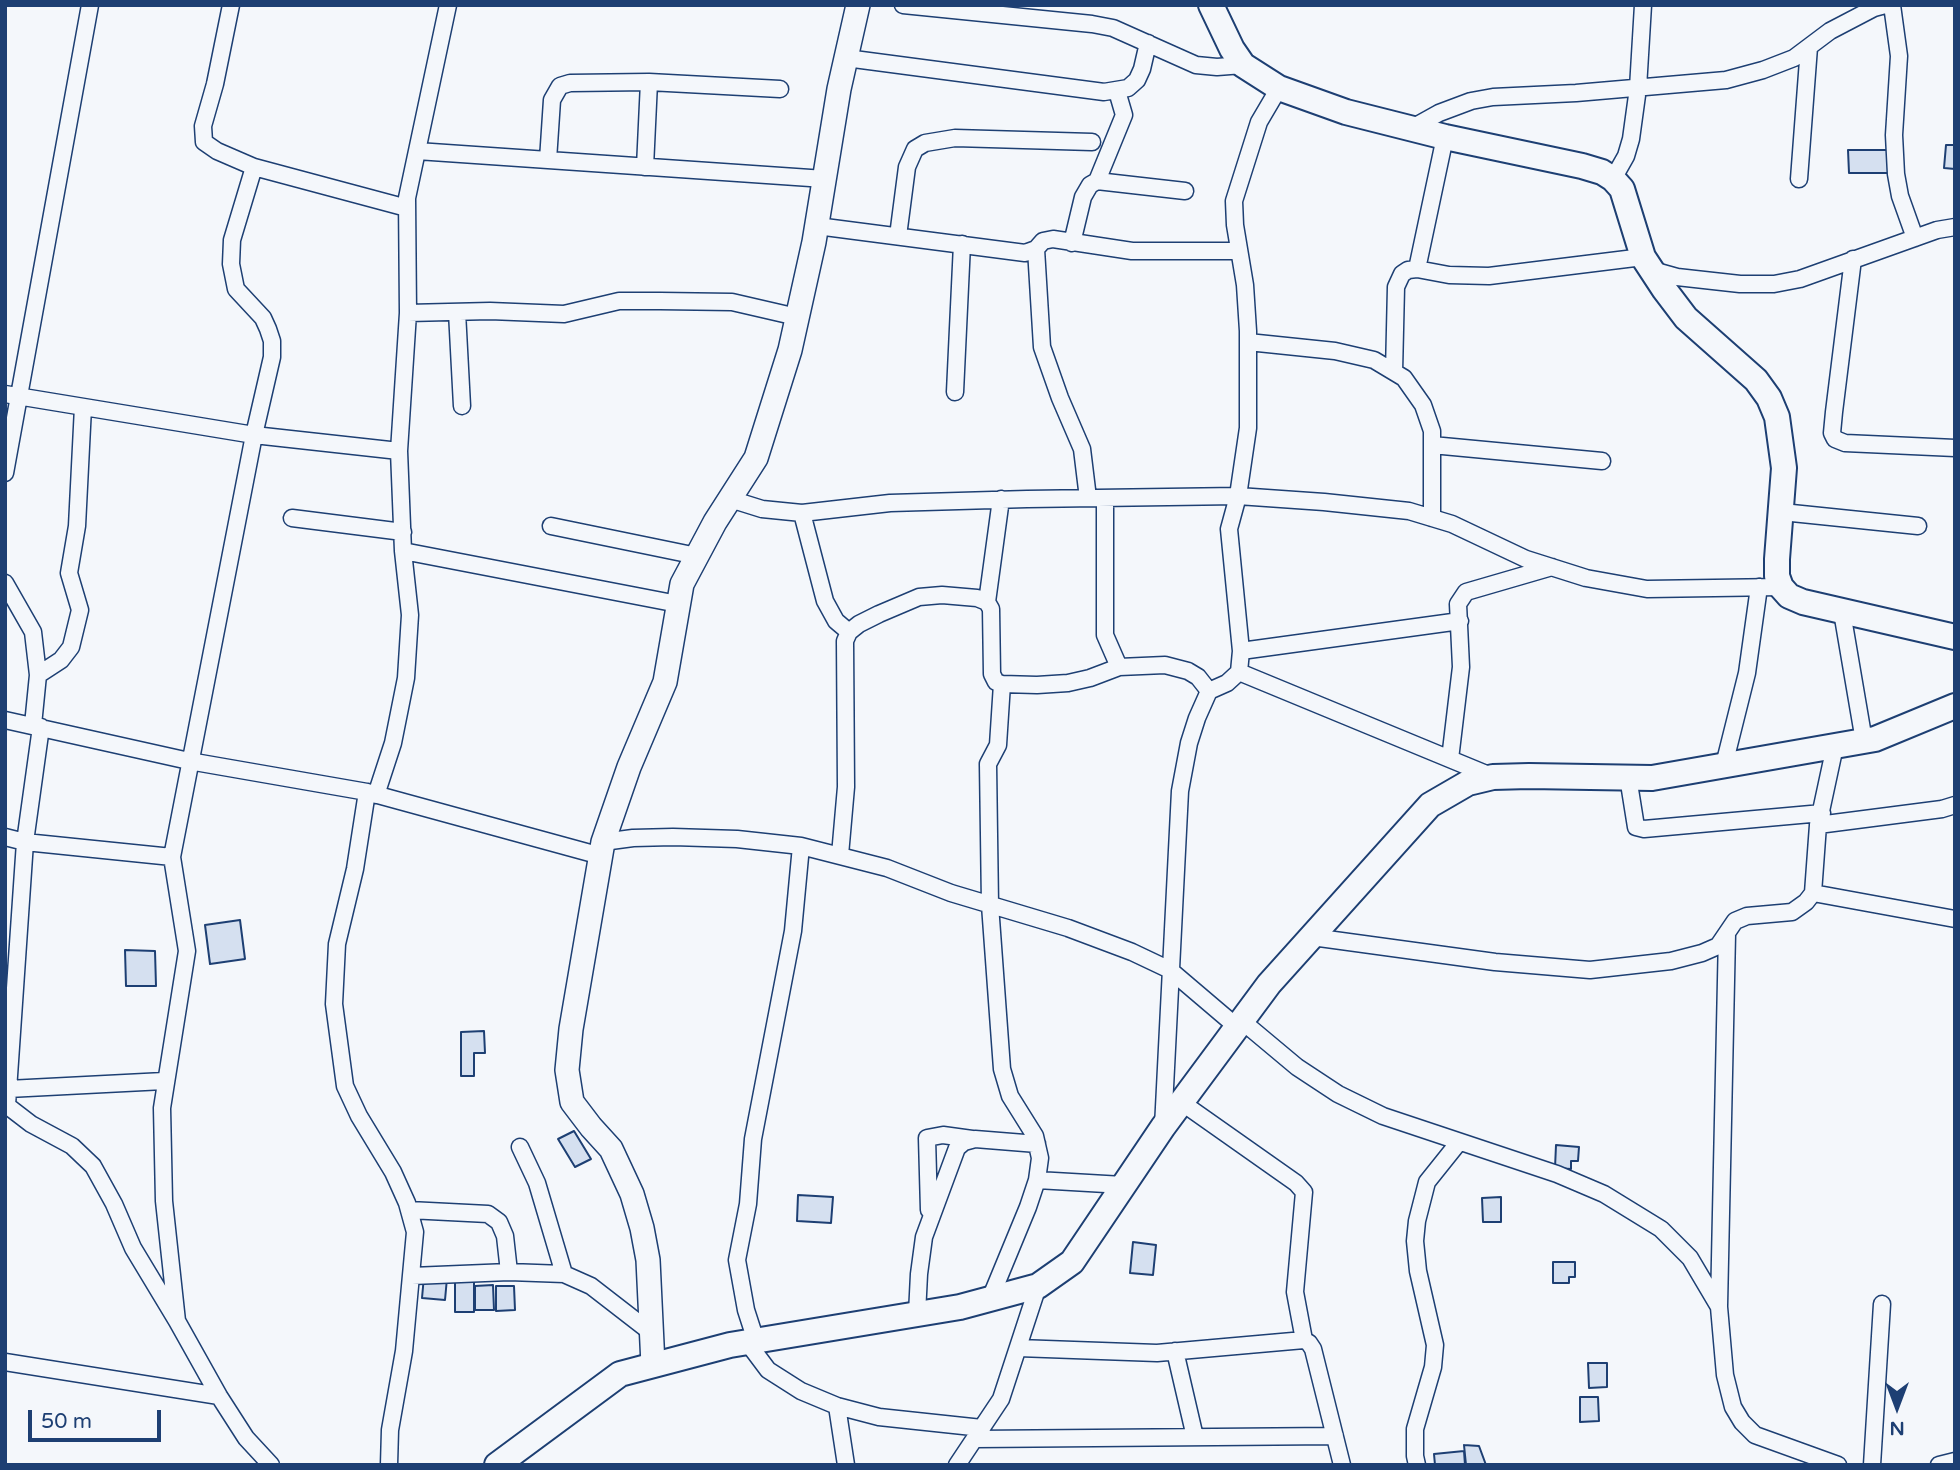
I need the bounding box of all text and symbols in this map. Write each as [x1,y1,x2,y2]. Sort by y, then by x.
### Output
north arrow [1862,1372,1932,1442]
scale bar [32,1396,164,1440]
text: 50 m [41,1409,92,1434]
text: N [1889,1417,1905,1439]

